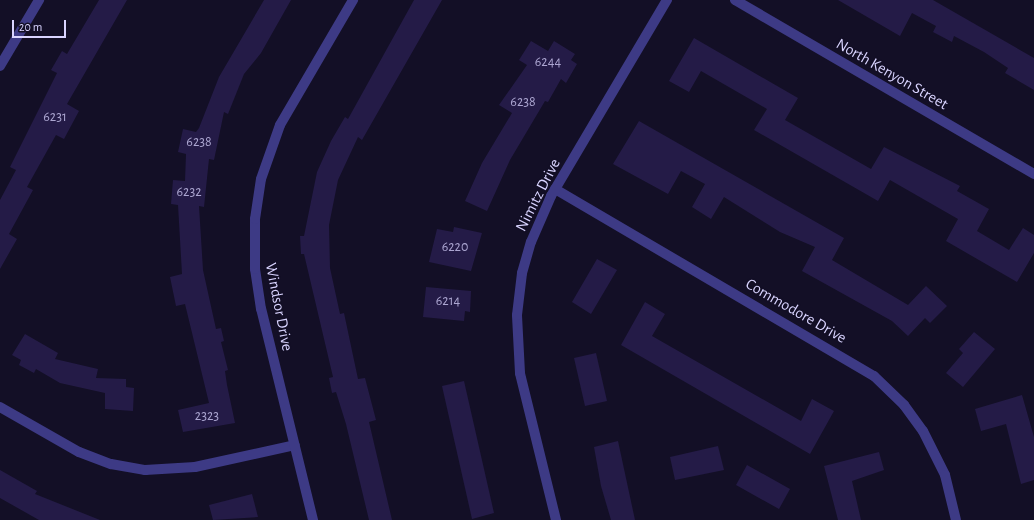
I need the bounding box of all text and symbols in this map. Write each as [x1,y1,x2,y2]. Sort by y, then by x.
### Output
scale bar [14,12,68,38]
text: 20 m [19,21,42,33]
street label: North Kenyon Street [833,34,951,114]
house number: 6244 [535,54,561,70]
house number: 6238 [510,94,536,110]
house number: 6231 [43,109,67,125]
house number: 6238 [186,134,212,150]
street label: Nimitz Drive [511,155,565,235]
house number: 6232 [176,184,202,200]
house number: 6220 [442,239,468,255]
street label: Windsor Drive [261,261,297,353]
street label: Commodore Drive [742,274,850,348]
house number: 6214 [436,293,460,309]
house number: 2323 [195,408,219,424]

